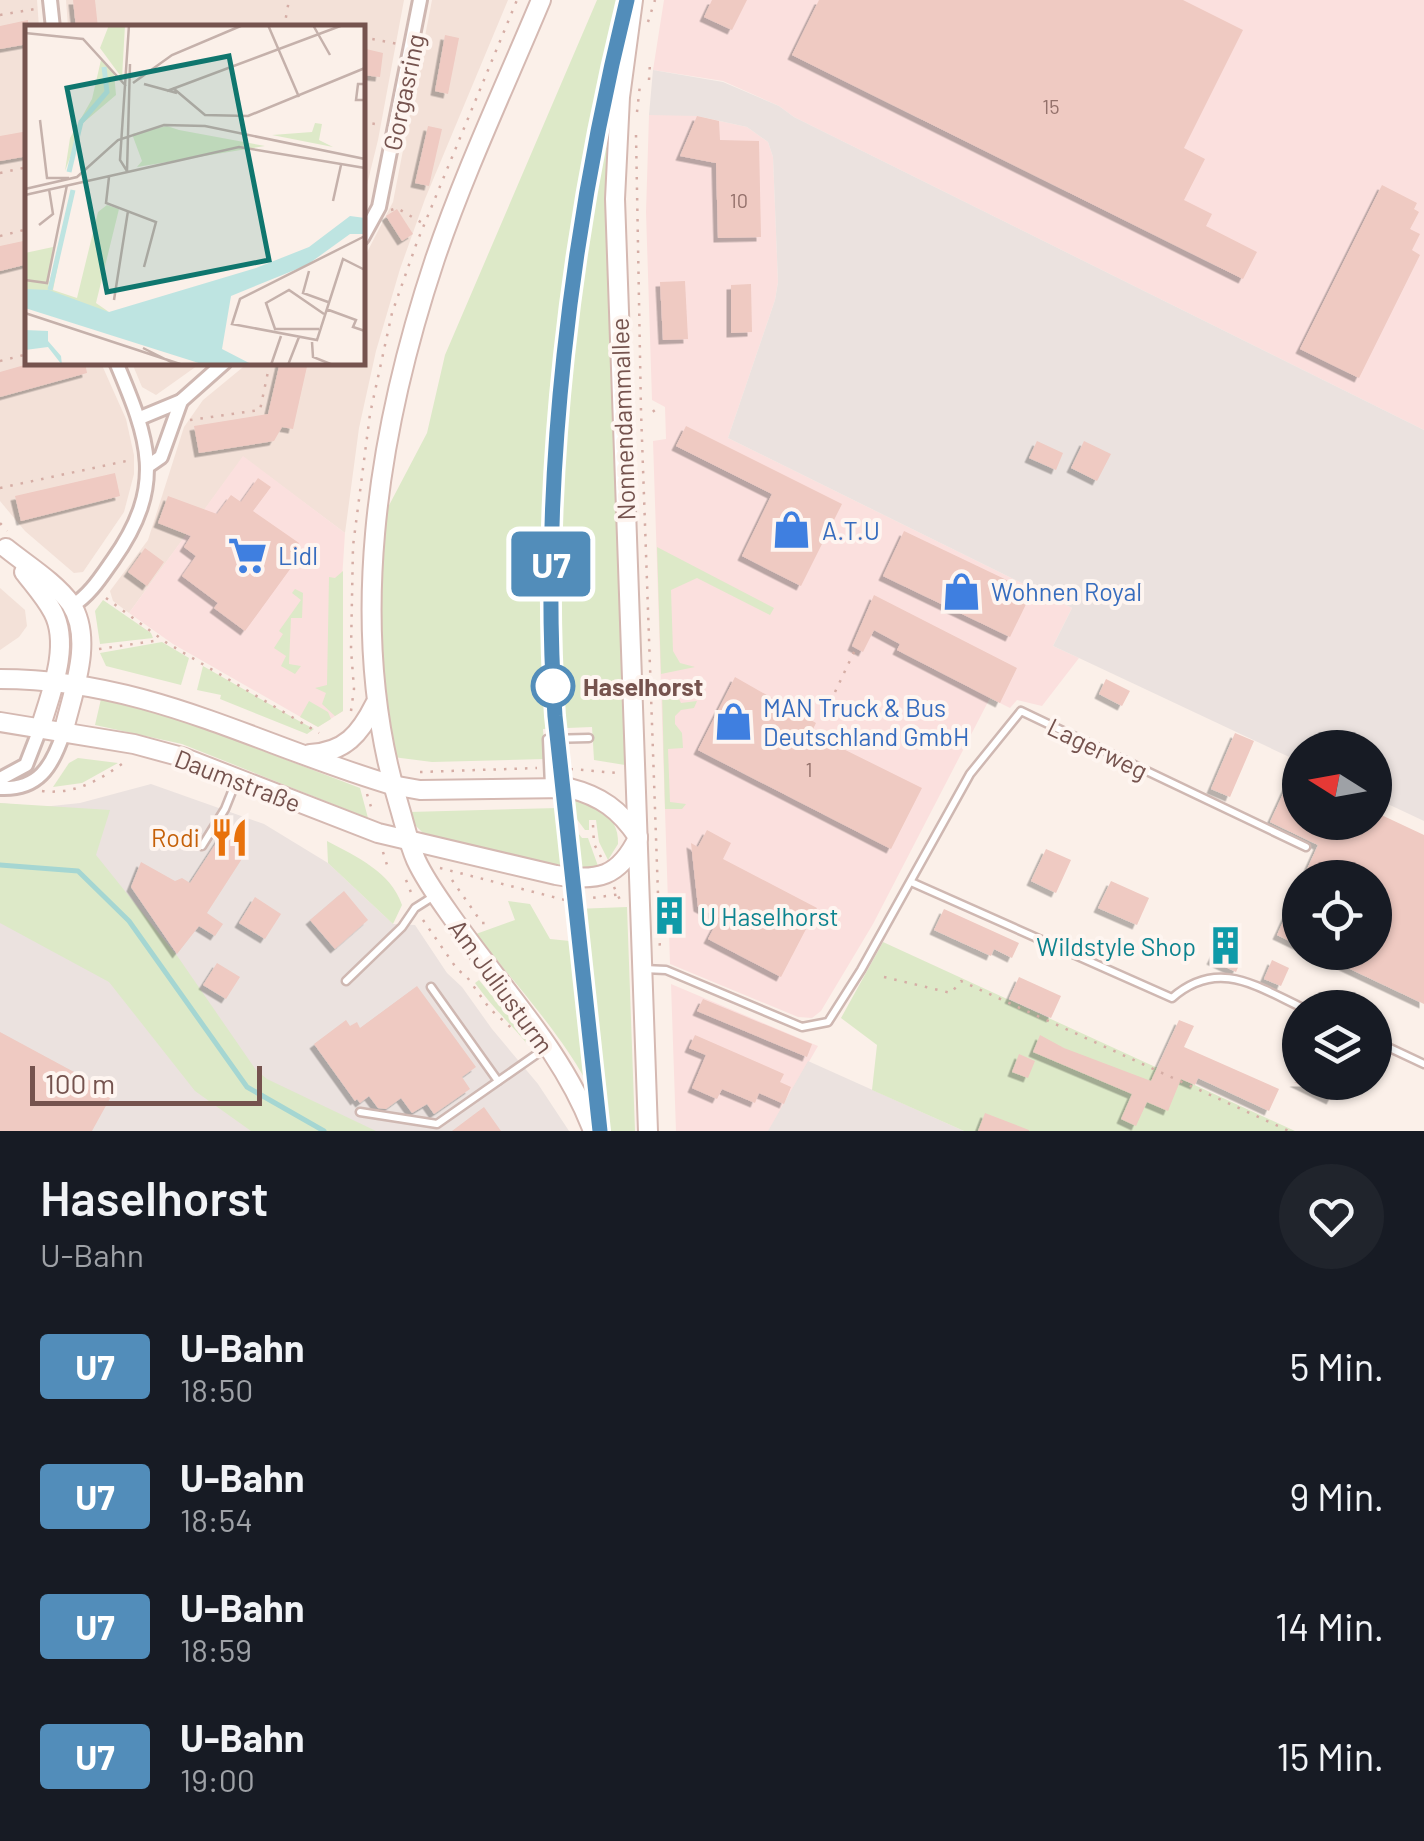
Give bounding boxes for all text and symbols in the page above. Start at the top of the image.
inset map [25,25,365,365]
street label: Gorgasring [376,31,430,153]
house number: 15 [1042,94,1060,118]
house number: 10 [730,188,748,212]
street label: Nonnendammallee [603,317,641,521]
shop icon: A.T.U [771,509,813,551]
place label: A.T.U [822,515,880,545]
line badge: U7 [506,532,596,596]
supermarket icon: Lidl [227,534,269,576]
place label: Lidl [278,540,318,570]
text: U7 [531,543,571,585]
shop icon: Wohnen Royal [940,570,982,612]
place label: Wohnen Royal [991,576,1142,606]
marker: Haselhorst [532,665,574,707]
place label: Haselhorst [583,671,703,701]
place label: MAN Truck & Bus Deutschland GmbH [763,692,969,751]
shop icon: MAN Truck & Bus Deutschland GmbH [712,700,754,742]
street label: Lagerweg [1043,711,1153,785]
north arrow [1282,730,1392,840]
map controls [1282,730,1392,1100]
street label: Daumstraße [171,742,305,818]
house number: 1 [806,757,813,781]
restaurant icon: Rodi [209,816,251,858]
place label: Rodi [151,822,200,852]
button: locate [1282,860,1392,970]
building icon: U Haselhorst [649,895,691,937]
place label: U Haselhorst [700,901,839,931]
street label: Am Juliusturm [443,913,561,1059]
building icon: Wildstyle Shop [1205,925,1247,967]
place label: Wildstyle Shop [1036,931,1196,961]
button: layers [1282,990,1392,1100]
scale bar [30,1061,262,1106]
text: 100 m [45,1066,115,1100]
button: heart [1279,1164,1384,1269]
text: Haselhorst [40,1168,269,1226]
text: U-Bahn [40,1235,144,1273]
text: U-Bahn [180,1324,305,1370]
text: 5 Min. [1290,1343,1384,1389]
text: U7 [75,1345,115,1387]
text: 18:50 [180,1370,253,1408]
text: U-Bahn [180,1454,305,1500]
text: 9 Min. [1289,1473,1384,1519]
text: U7 [75,1475,115,1517]
text: 18:54 [180,1500,253,1538]
text: U-Bahn [180,1584,305,1630]
text: 14 Min. [1275,1603,1384,1649]
text: U7 [75,1605,115,1647]
text: 18:59 [180,1630,252,1668]
text: U-Bahn [180,1714,305,1760]
text: 15 Min. [1276,1733,1384,1779]
text: U7 [75,1735,115,1777]
text: 19:00 [180,1760,255,1798]

